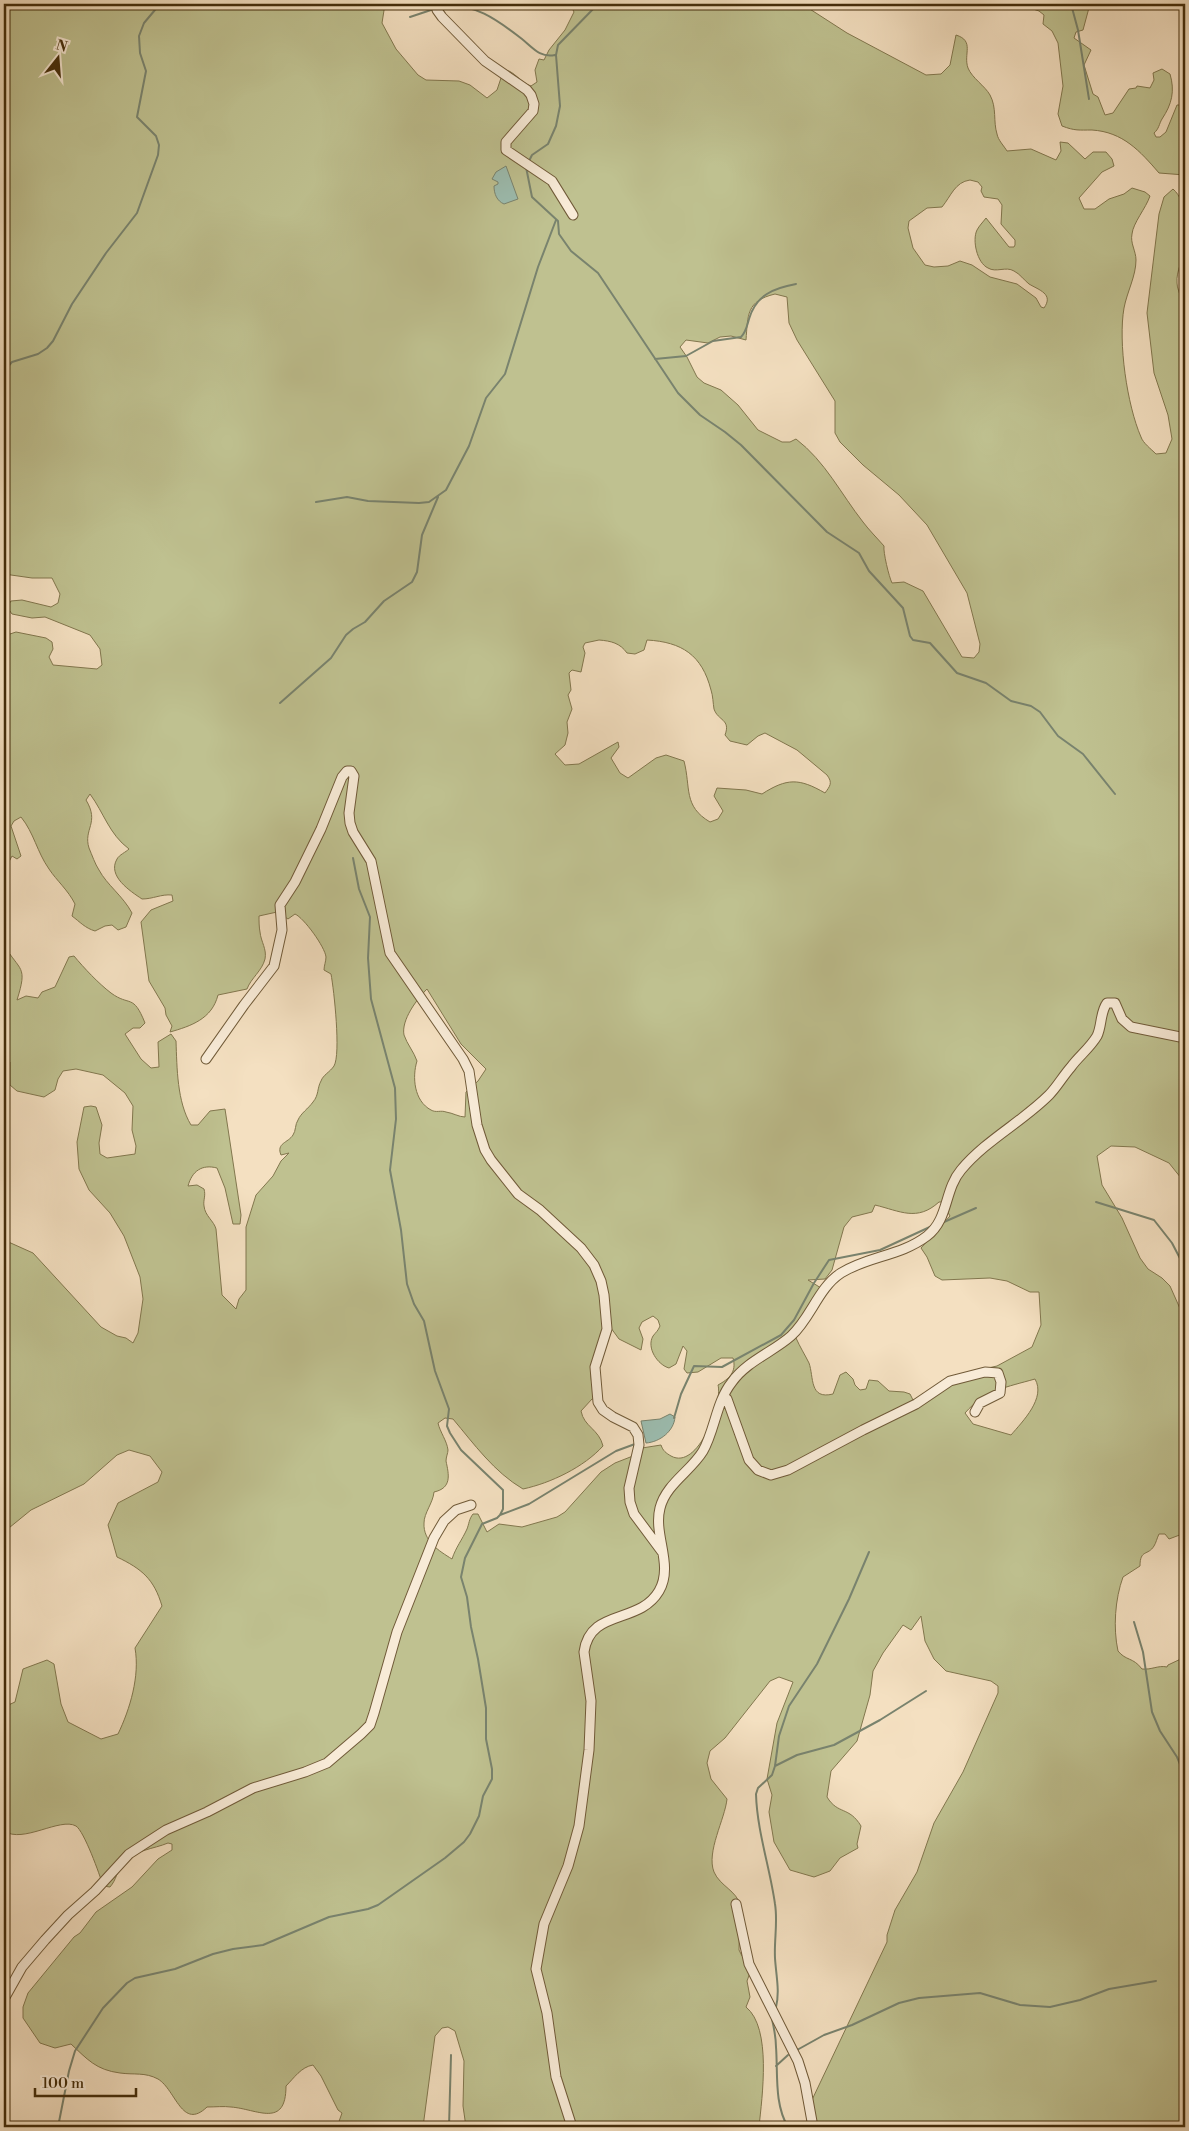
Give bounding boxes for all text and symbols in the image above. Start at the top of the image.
north arrow [32,32,82,82]
text: N [54,36,69,57]
scale bar [35,2066,136,2098]
text: 100 m [42,2074,84,2093]

